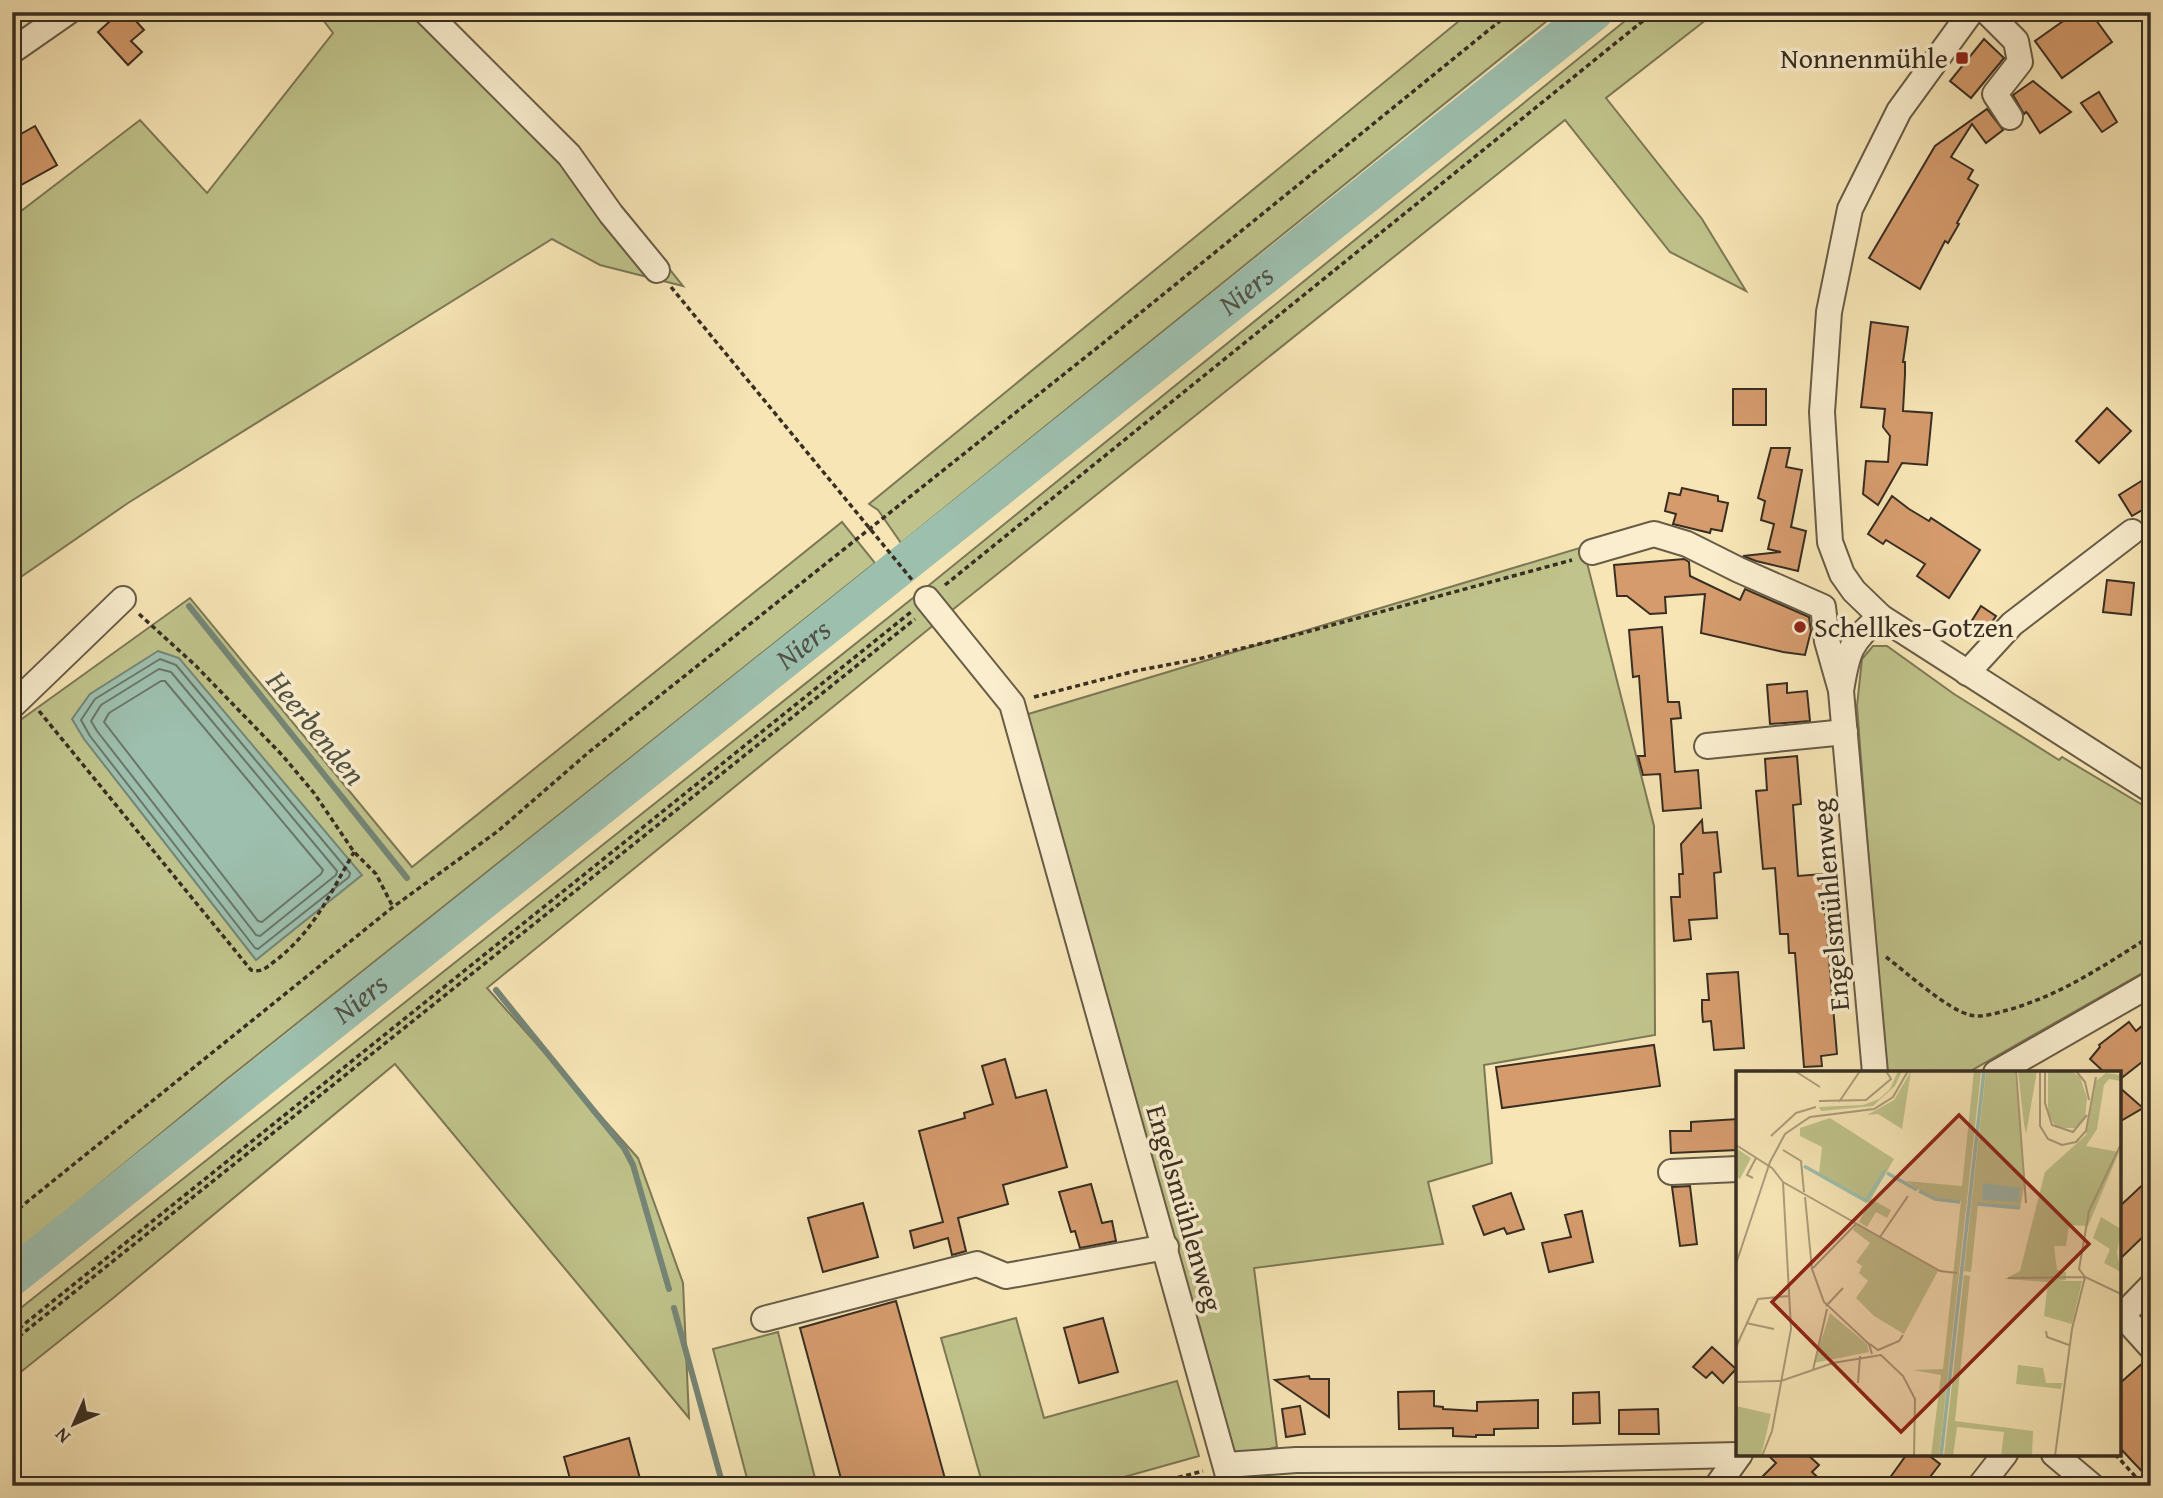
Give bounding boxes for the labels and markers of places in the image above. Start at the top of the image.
place label: Nonnenmühle [1780,37,1948,78]
marker: Nonnenmühle [1954,50,1970,66]
place label: Schellkes-Gotzen [1814,606,2014,647]
marker: Schellkes-Gotzen [1792,619,1808,635]

